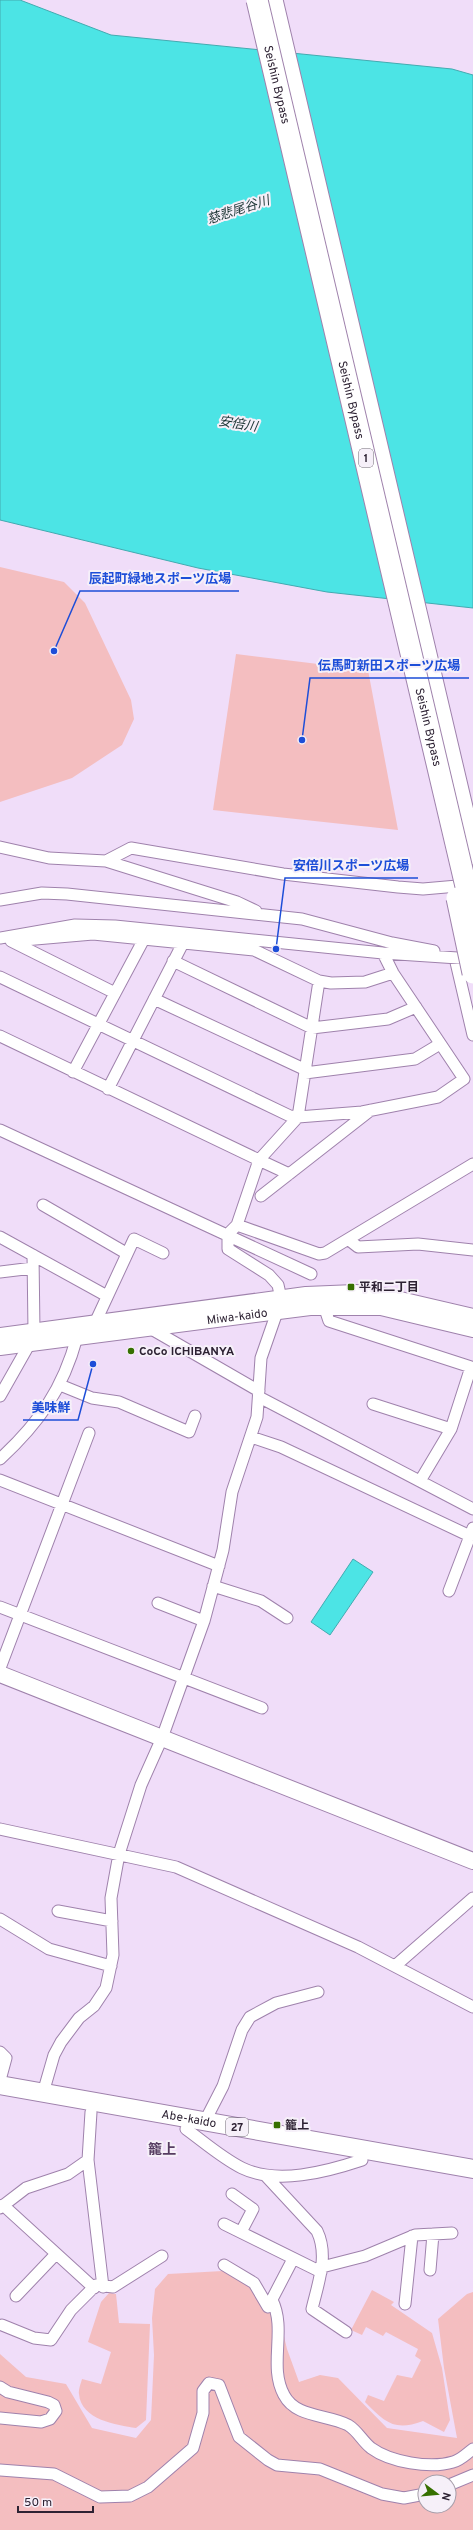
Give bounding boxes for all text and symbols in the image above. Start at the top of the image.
street label: Seishin Bypass [259,44,293,126]
water label: 慈悲尾谷川 [205,193,274,229]
street label: Seishin Bypass [333,359,367,441]
water label: 安倍川 [217,414,260,436]
road number: 1 [359,449,373,467]
callout: 辰起町緑地スポーツ広場 [80,566,239,591]
text: 辰起町緑地スポーツ広場 [89,571,231,588]
callout: 伝馬町新田スポーツ広場 [310,653,469,678]
text: 伝馬町新田スポーツ広場 [318,659,460,675]
street label: Seishin Bypass [410,686,444,768]
callout: 安倍川スポーツ広場 [285,853,418,878]
text: 安倍川スポーツ広場 [293,858,409,875]
place label: 平和二丁目 [359,1280,419,1296]
marker: 平和二丁目 [346,1282,356,1292]
street label: Miwa-kaido [206,1306,269,1329]
place label: CoCo ICHIBANYA [139,1344,235,1360]
marker: CoCo ICHIBANYA [126,1346,136,1356]
callout: 美味鮮 [23,1395,78,1420]
text: 美味鮮 [31,1400,71,1417]
street label: Abe-kaido [160,2107,218,2132]
road number: 27 [226,2118,248,2136]
place label: 籠上 [285,2118,309,2134]
marker: 籠上 [272,2120,282,2130]
district label: 籠上 [148,2141,176,2159]
north arrow [417,2474,457,2514]
scale bar [18,2488,93,2514]
text: N [438,2491,453,2502]
text: 50 m [24,2495,52,2511]

